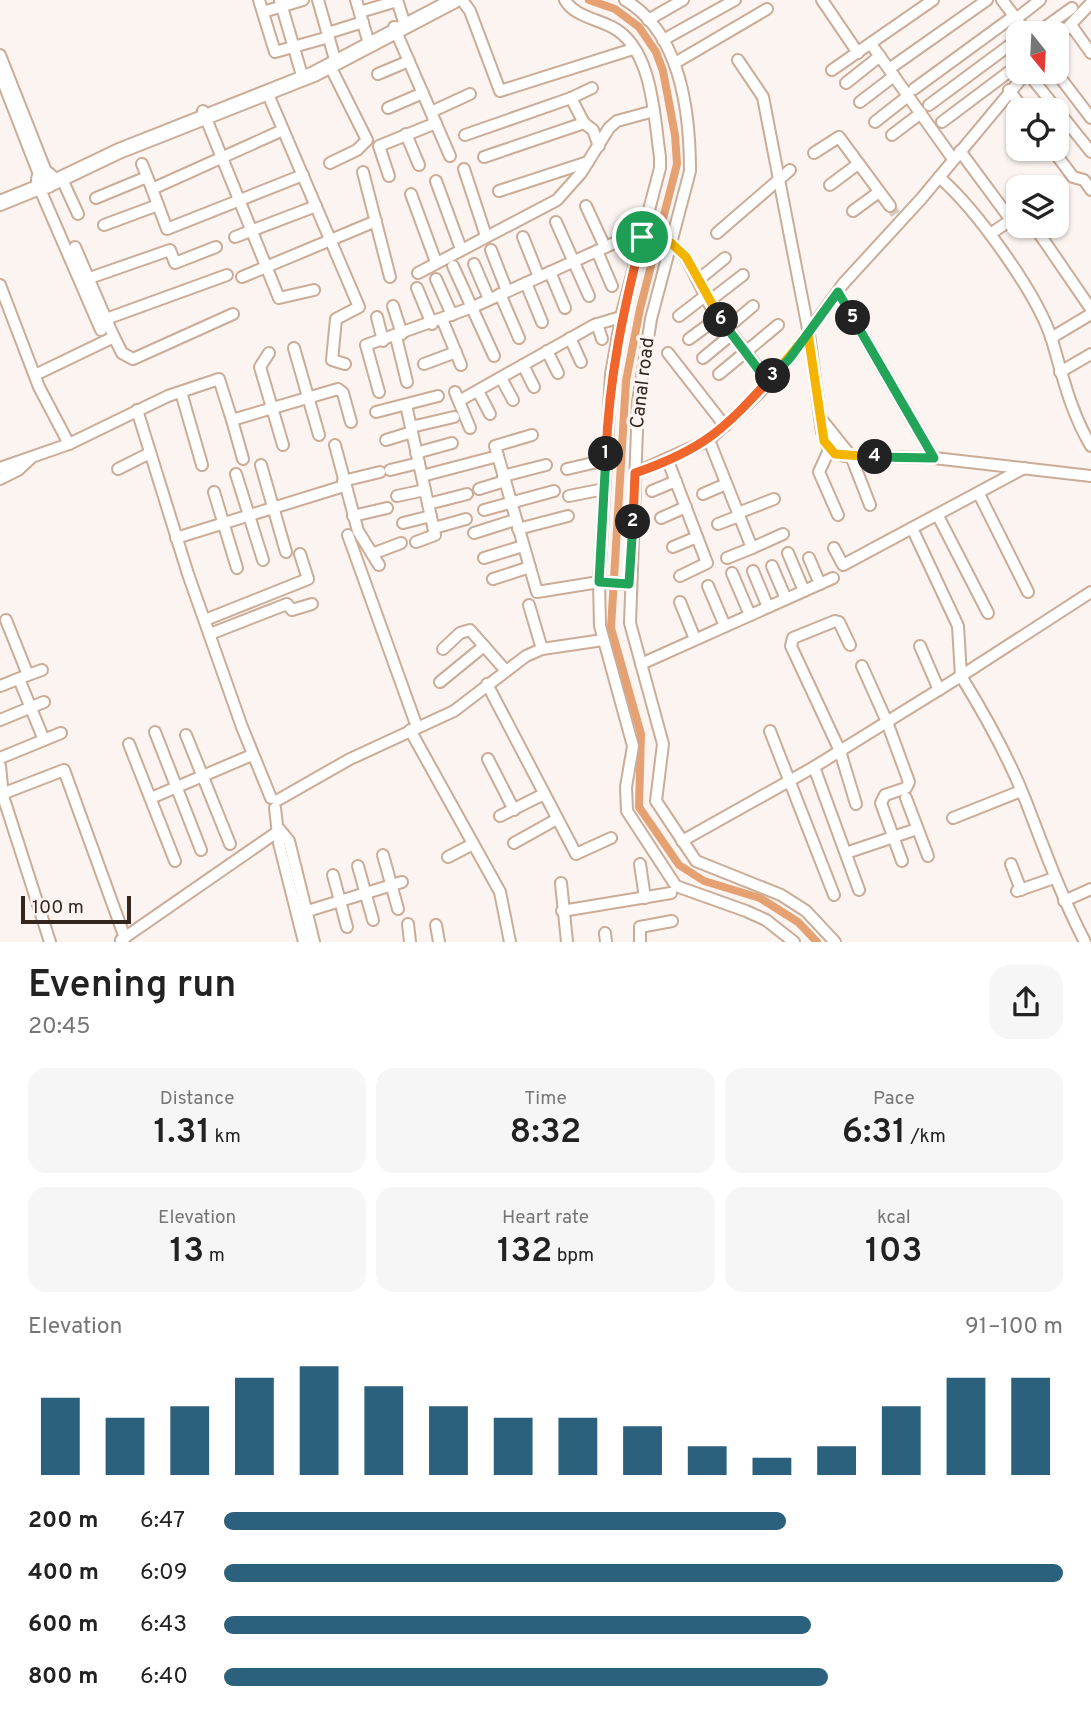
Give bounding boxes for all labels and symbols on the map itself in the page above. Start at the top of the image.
north arrow [1006,21,1069,84]
pin [612,207,672,267]
pin: 5 [836,300,870,336]
pin: 6 [704,302,738,338]
street label: Canal road [626,336,660,430]
pin: 3 [756,358,790,394]
pin: 1 [588,436,624,472]
pin: 4 [858,440,892,475]
pin: 2 [616,504,650,540]
scale bar [21,893,131,925]

